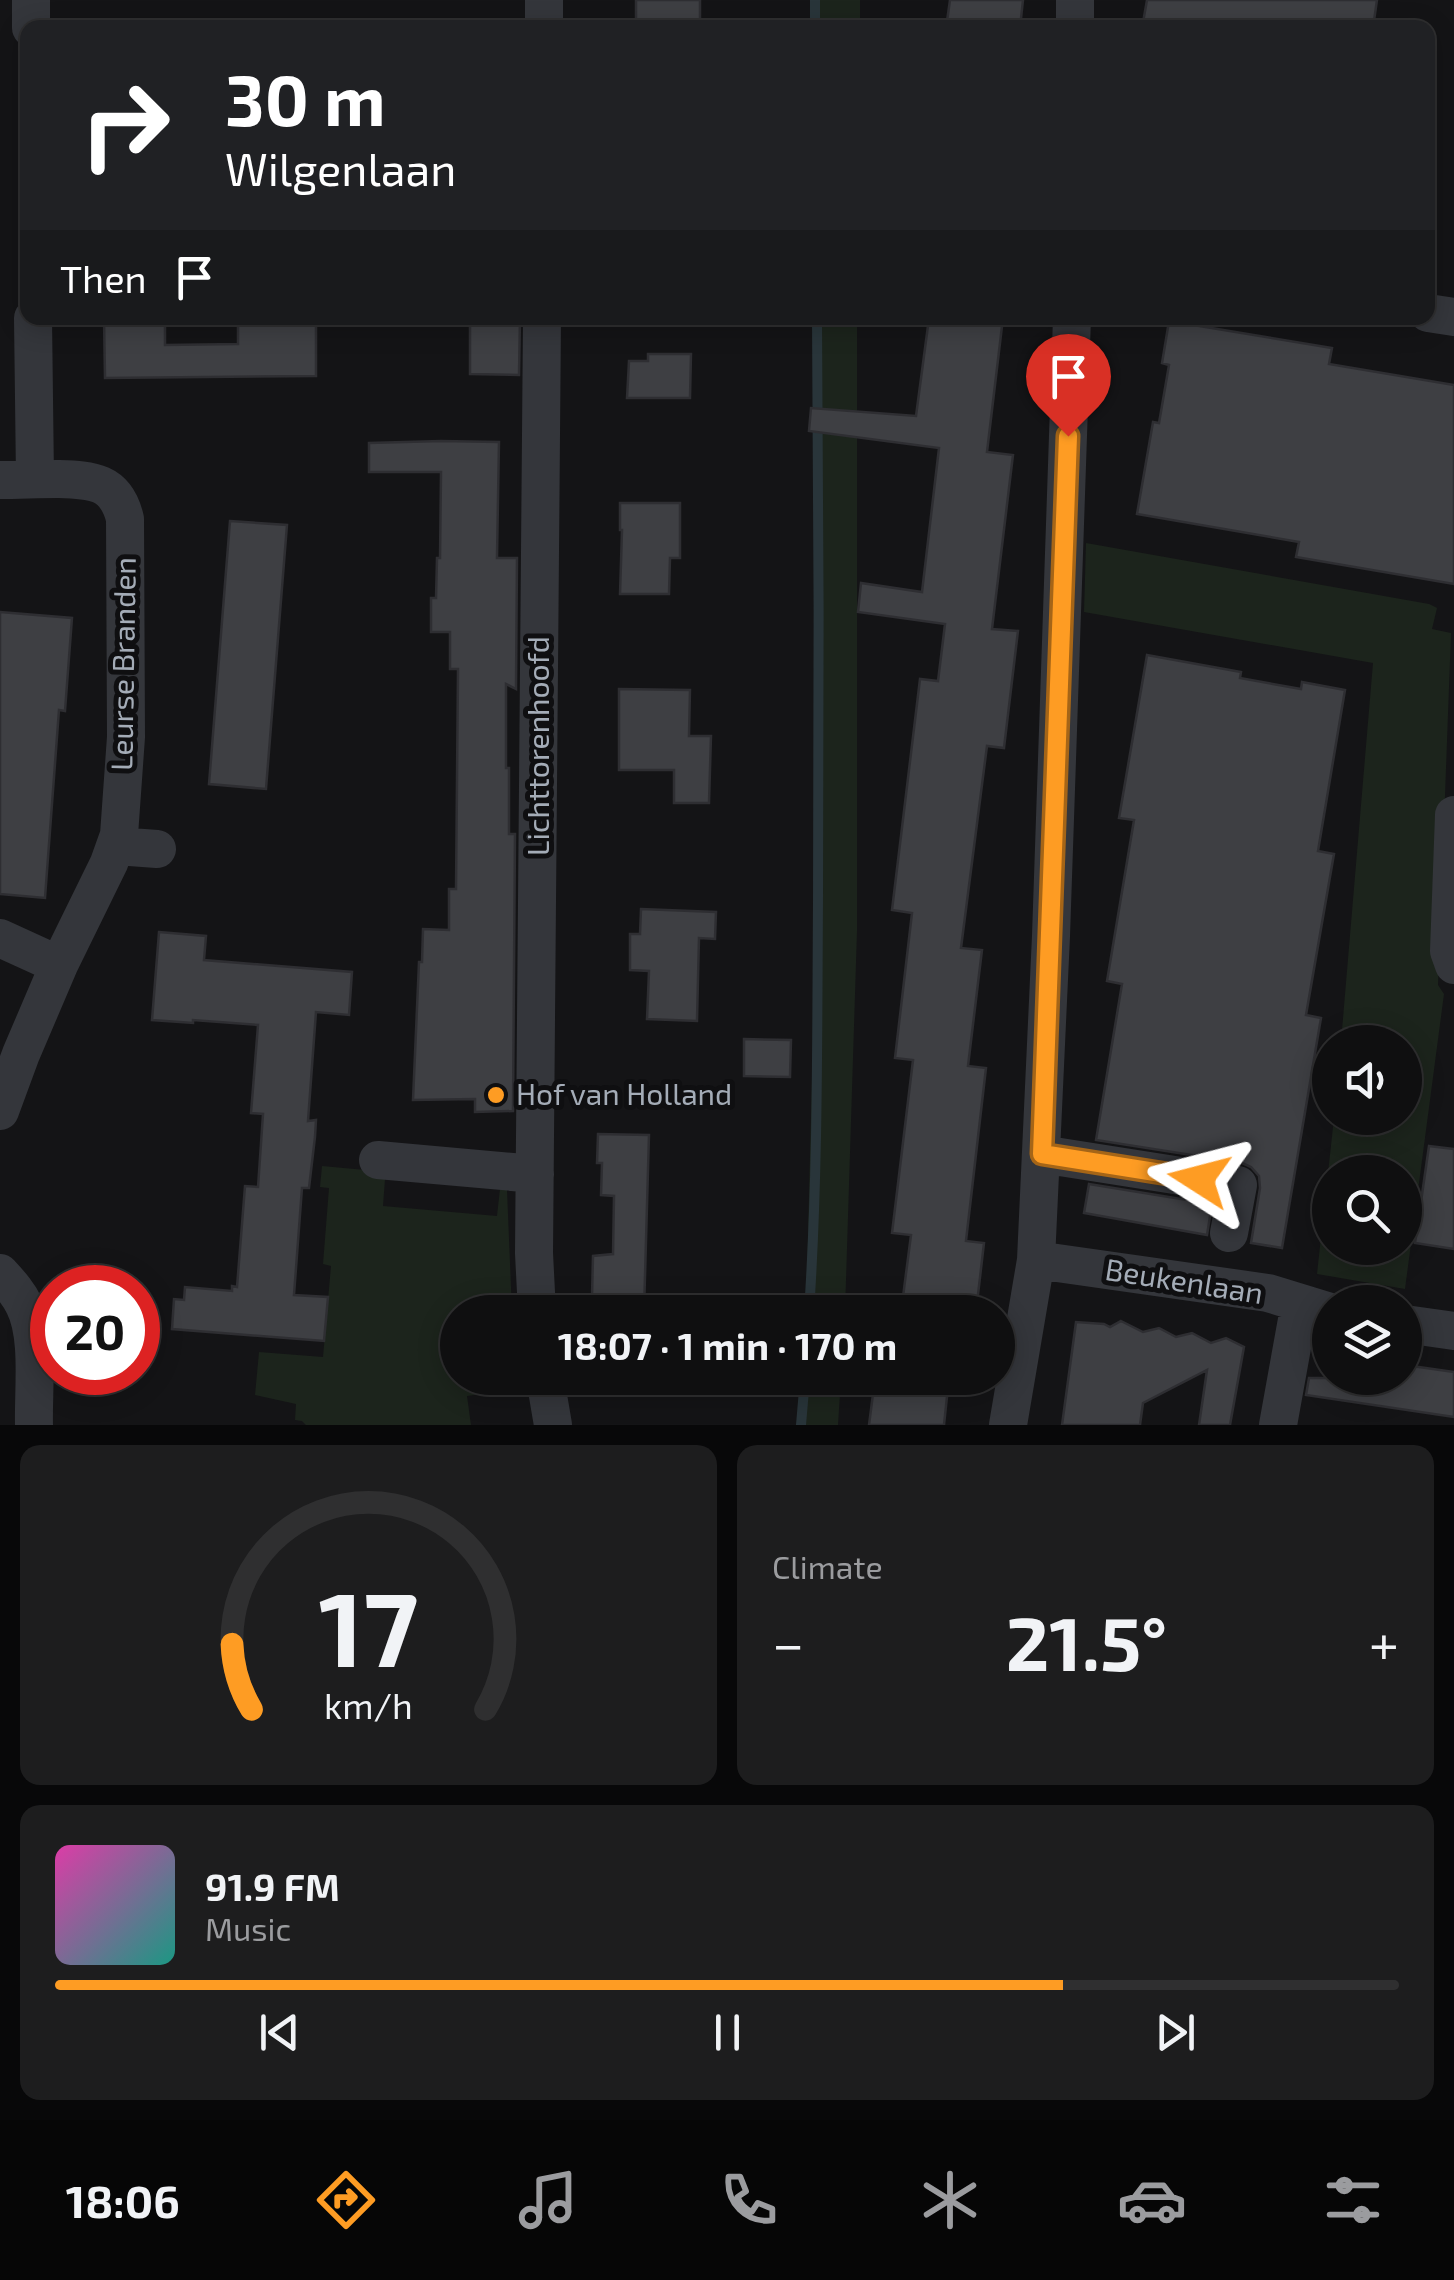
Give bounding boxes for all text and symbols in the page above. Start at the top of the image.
text: 30 m [225,56,386,140]
icon: right [60,60,190,190]
text: Wilgenlaan [225,141,456,195]
icon: arrive [167,250,222,305]
text: Then [60,255,147,301]
pin [1026,334,1111,437]
icon: arrive [1041,349,1096,404]
street label: Leurse Branden [102,557,142,771]
street label: Lichttorenhoofd [519,636,555,856]
map controls [1312,1025,1422,1395]
button: sound [1312,1025,1422,1135]
place label: Hof van Holland [516,1075,732,1111]
marker: Hof van Holland [485,1084,507,1106]
position arrow [1147,1127,1251,1231]
button: search [1312,1155,1422,1265]
street label: Beukenlaan [1103,1250,1266,1310]
speed limit sign: 20 [30,1265,160,1395]
button: layers [1312,1285,1422,1395]
text: 18:07 · 1 min · 170 m [558,1322,897,1368]
text: Climate [772,1547,883,1585]
text: 17 [319,1563,418,1688]
text: 21.5° [1006,1596,1167,1686]
text: − [772,1609,804,1675]
text: + [1369,1609,1399,1675]
text: km/h [324,1683,413,1726]
text: 91.9 FM [205,1863,340,1909]
text: Music [205,1909,291,1947]
icon: previous [252,2005,307,2060]
icon: pause [700,2005,755,2060]
icon: next [1148,2005,1203,2060]
icon: directions [311,2165,381,2235]
icon: music [513,2165,583,2235]
icon: phone [714,2165,784,2235]
icon: climate [915,2165,985,2235]
icon: car [1117,2165,1187,2235]
icon: filters [1318,2165,1388,2235]
text: 18:06 [66,2173,180,2227]

